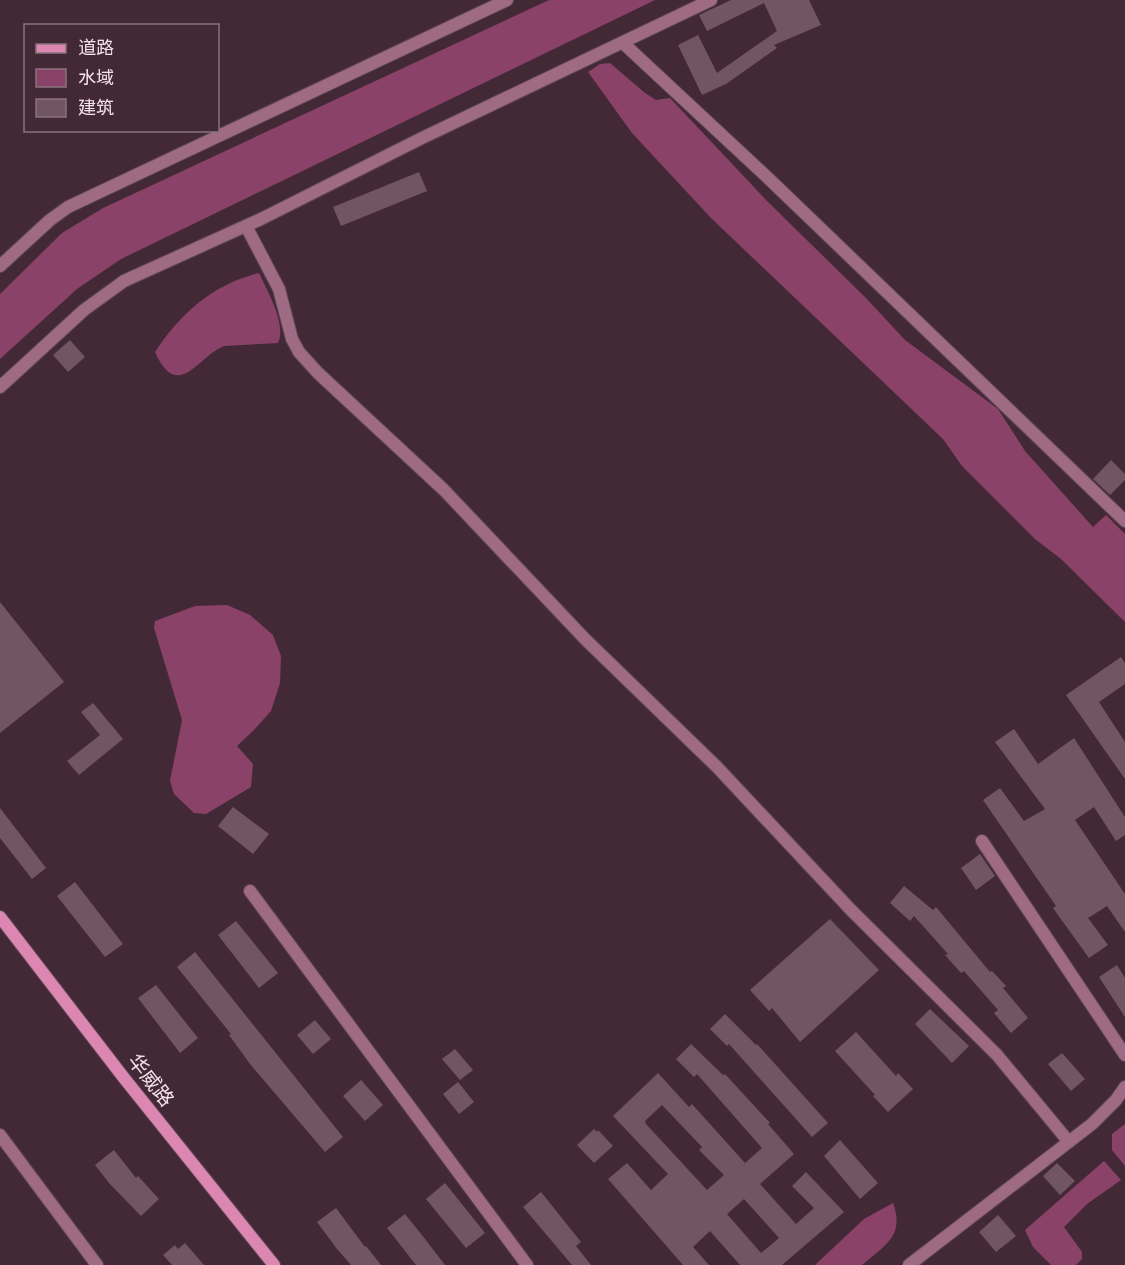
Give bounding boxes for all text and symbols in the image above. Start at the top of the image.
legend [24,24,219,132]
text: 道路 [78,37,114,59]
text: 水域 [78,67,114,89]
text: 建筑 [78,97,114,119]
street label: 华威路 [123,1049,179,1111]

